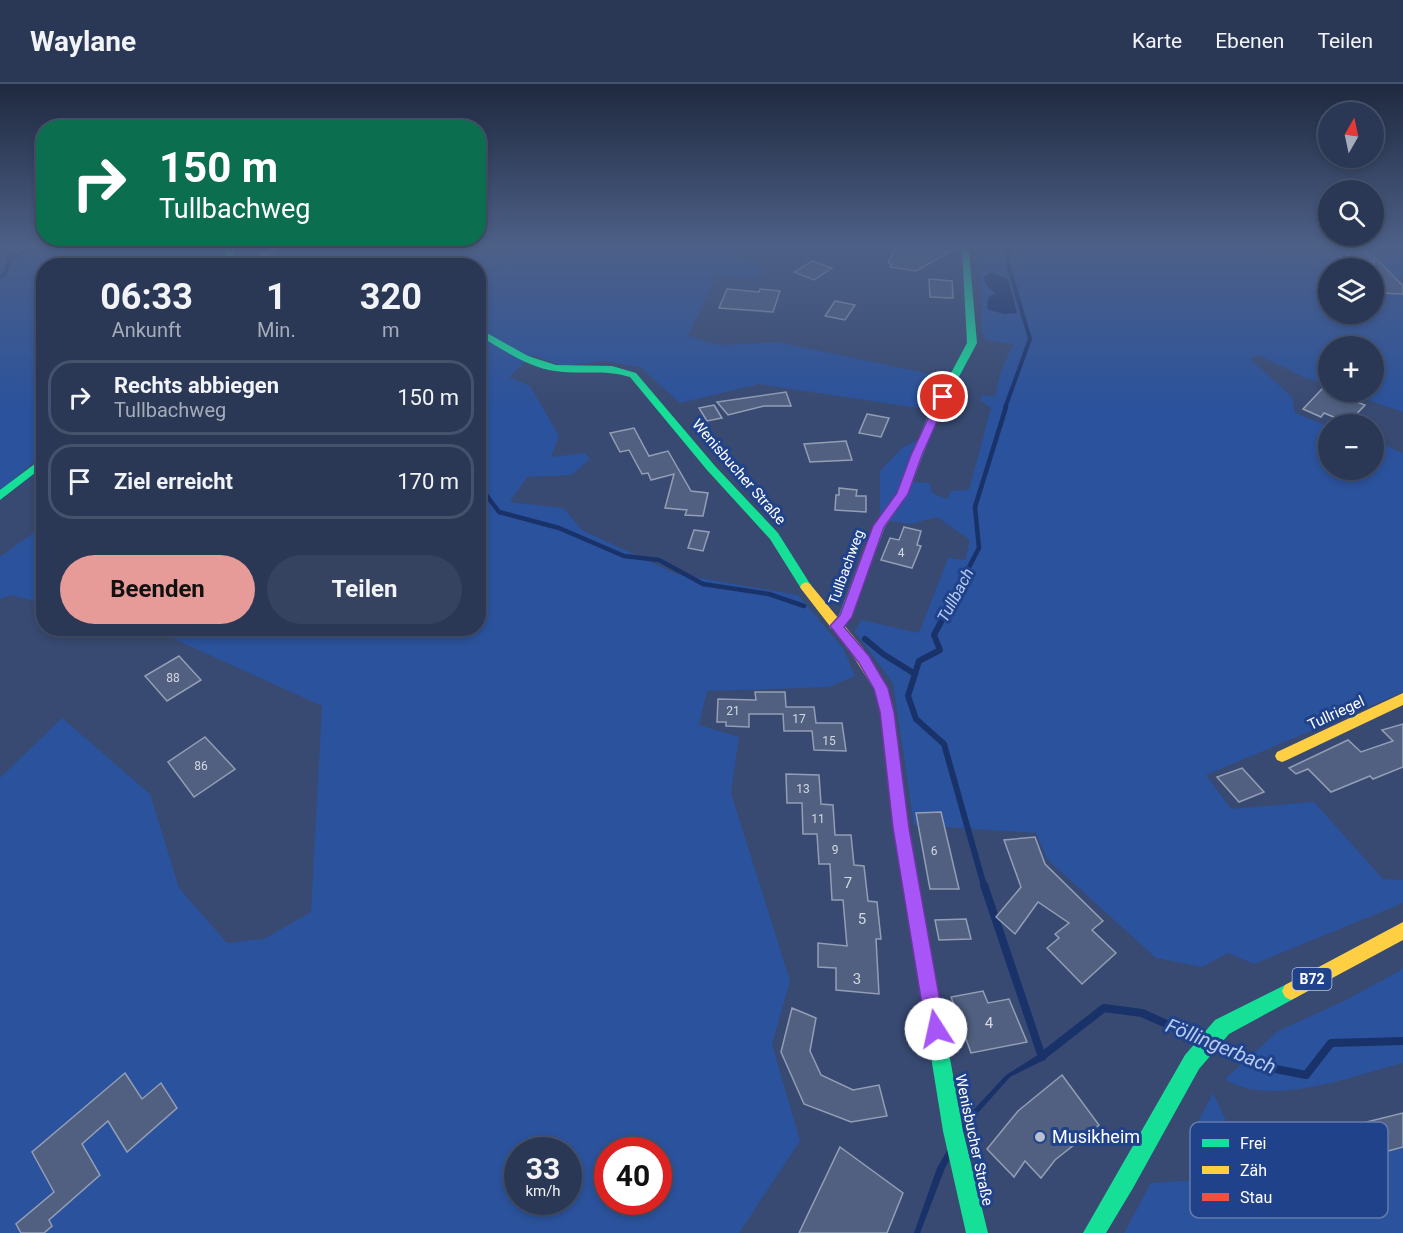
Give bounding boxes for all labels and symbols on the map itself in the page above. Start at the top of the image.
north arrow [1318,102,1384,168]
pin [917,371,968,422]
street label: Wenisbucher Straße [688,416,790,528]
street label: Tullbachweg [825,527,867,607]
house number: 4 [898,546,905,560]
water label: Tullbach [933,565,978,626]
house number: 88 [166,671,180,685]
street label: Tullriegel [1305,692,1367,734]
house number: 21 [726,704,740,718]
house number: 17 [792,712,806,726]
house number: 15 [822,734,836,748]
house number: 86 [194,759,208,773]
house number: 13 [796,782,810,796]
house number: 11 [811,812,825,826]
house number: 9 [832,843,838,857]
house number: 6 [931,844,938,858]
house number: 7 [844,874,852,892]
house number: 5 [858,910,866,928]
road number: B72 [1292,968,1332,990]
house number: 3 [853,970,861,988]
position arrow [904,997,968,1061]
water label: Föllingerbach [1162,1013,1280,1079]
house number: 4 [985,1014,994,1032]
street label: Wenisbucher Straße [951,1073,997,1207]
legend [1190,1122,1388,1218]
place label: Musikheim [1052,1126,1140,1147]
marker: Musikheim [1033,1130,1047,1144]
text: Frei [1240,1134,1266,1153]
speed limit sign: 40 [594,1137,672,1215]
text: Zäh [1240,1161,1267,1180]
text: Stau [1240,1188,1272,1207]

